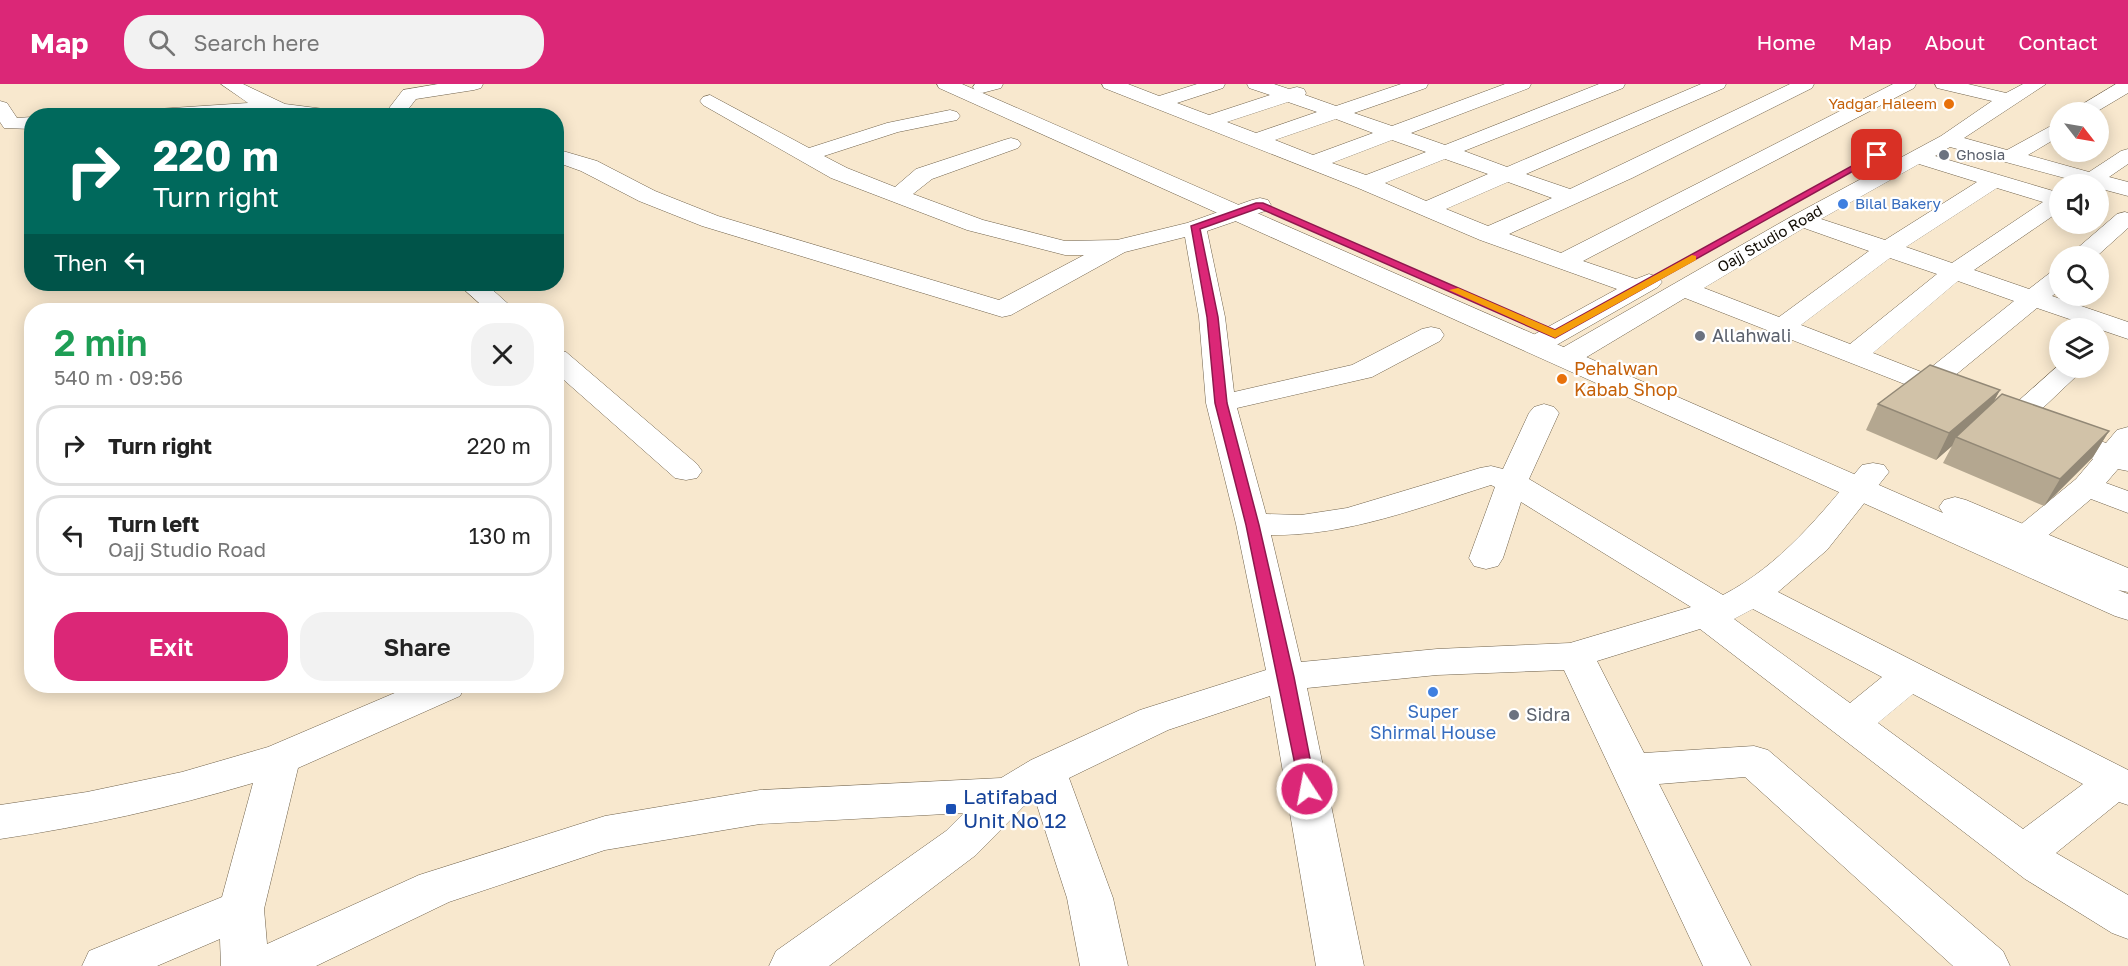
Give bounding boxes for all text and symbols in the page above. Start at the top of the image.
search box [124,15,544,69]
text: Map [30,26,88,59]
icon: search [145,26,178,59]
text: Search here [193,29,319,56]
text: Home [1756,29,1816,55]
text: Map [1849,29,1892,55]
text: About [1925,29,1985,55]
text: Contact [2018,29,2098,55]
place label: Yadgar Haleem [1828,94,1937,112]
marker: Yadgar Haleem [1942,97,1956,111]
north arrow [2049,102,2109,162]
map controls [2049,102,2109,378]
pin [1851,129,1902,180]
text: 220 m [153,130,279,180]
icon: right [54,132,132,210]
icon: arrive [1860,138,1893,171]
place label: Ghosia [1956,145,2005,163]
marker: Ghosia [1937,148,1951,162]
button: sound [2049,174,2109,234]
text: Turn right [153,181,279,213]
place label: Bilal Bakery [1855,194,1942,212]
marker: Bilal Bakery [1836,197,1850,211]
street label: Oajj Studio Road [1714,201,1825,276]
icon: left [119,246,152,279]
button: search [2049,246,2109,306]
text: Then [54,249,107,276]
button: layers [2049,318,2109,378]
text: 2 min [54,321,148,364]
button: close [471,323,534,386]
place label: Allahwali [1712,324,1791,346]
marker: Allahwali [1693,329,1707,343]
place label: Pehalwan Kabab Shop [1574,357,1678,400]
text: 540 m · 09:56 [54,365,183,389]
marker: Pehalwan Kabab Shop [1555,372,1569,386]
icon: right [57,429,90,462]
text: Turn right [108,432,212,459]
text: 220 m [467,432,531,459]
text: Turn left [108,510,199,537]
icon: left [57,519,90,552]
text: 130 m [469,522,531,549]
text: Oajj Studio Road [108,537,266,561]
button: Exit [54,612,288,681]
button: Share [300,612,534,681]
marker: Super Shirmal House [1426,685,1440,699]
place label: Super Shirmal House [1370,700,1496,743]
place label: Sidra [1526,703,1570,725]
marker: Sidra [1507,708,1521,722]
position arrow [1275,757,1339,821]
place label: Latifabad Unit No 12 [963,783,1067,833]
marker: Latifabad Unit No 12 [944,802,958,816]

